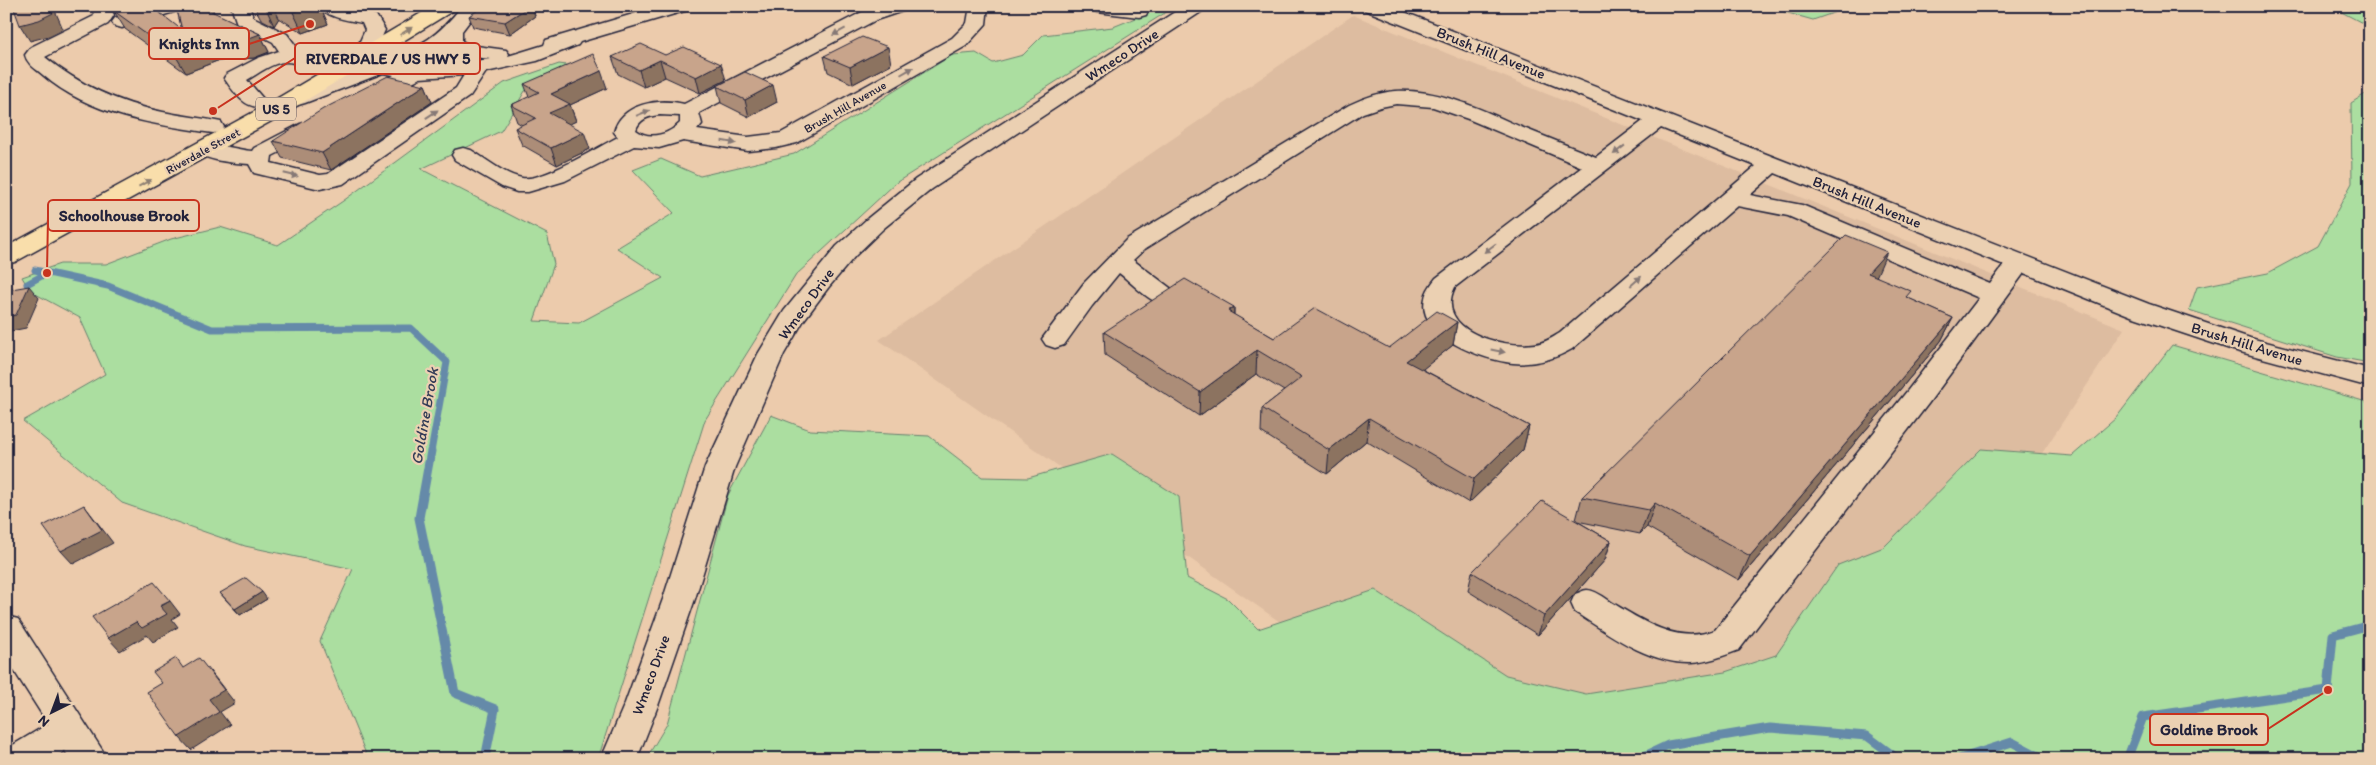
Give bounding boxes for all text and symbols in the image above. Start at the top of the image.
street label: Brush Hill Avenue [1434,23,1548,83]
street label: Wmeco Drive [1082,25,1162,85]
one-way arrow [400,27,413,36]
callout: Knights Inn [149,28,249,59]
one-way arrow [831,28,846,36]
text: Knights Inn [159,34,240,54]
callout: RIVERDALE / US HWY 5 [295,43,480,74]
text: RIVERDALE / US HWY 5 [306,49,471,68]
one-way arrow [901,67,914,76]
street label: Brush Hill Avenue [801,78,889,136]
road number: US 5 [256,98,296,120]
one-way arrow [425,109,439,118]
one-way arrow [636,109,651,116]
street label: Riverdale Street [163,125,243,177]
one-way arrow [721,139,737,147]
one-way arrow [1613,144,1626,155]
one-way arrow [283,171,298,179]
street label: Brush Hill Avenue [1810,172,1924,232]
one-way arrow [137,179,152,187]
callout: Schoolhouse Brook [48,200,199,231]
text: Schoolhouse Brook [59,206,190,225]
one-way arrow [1483,243,1497,253]
street label: Wmeco Drive [774,265,838,343]
one-way arrow [1629,276,1642,287]
street label: Brush Hill Avenue [2189,318,2305,370]
one-way arrow [1491,347,1506,355]
water label: Goldine Brook [407,365,442,466]
street label: Wmeco Drive [628,633,674,717]
north arrow [28,688,78,738]
text: N [34,712,53,731]
callout: Goldine Brook [2150,714,2268,745]
text: Goldine Brook [2160,720,2259,739]

